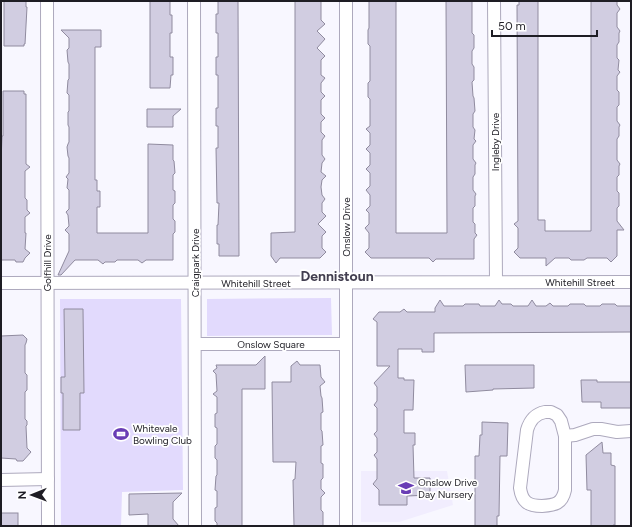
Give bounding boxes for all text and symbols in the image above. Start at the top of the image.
scale bar [492,12,597,38]
text: 50 m [498,19,526,33]
street label: Ingleby Drive [489,112,502,171]
street label: Onslow Drive [340,197,353,257]
street label: Craigpark Drive [189,228,202,297]
street label: Golfhill Drive [41,234,54,292]
district label: Dennistoun [300,268,374,285]
street label: Whitehill Street [545,276,615,289]
street label: Whitehill Street [221,277,291,290]
street label: Onslow Square [237,338,305,351]
place label: Whitevale Bowling Club [133,422,192,447]
sports icon: Whitevale Bowling Club [112,425,130,443]
north arrow [12,475,52,515]
place label: Onslow Drive Day Nursery [418,476,478,501]
school or university icon: Onslow Drive Day Nursery [397,479,415,497]
text: N [16,491,29,500]

